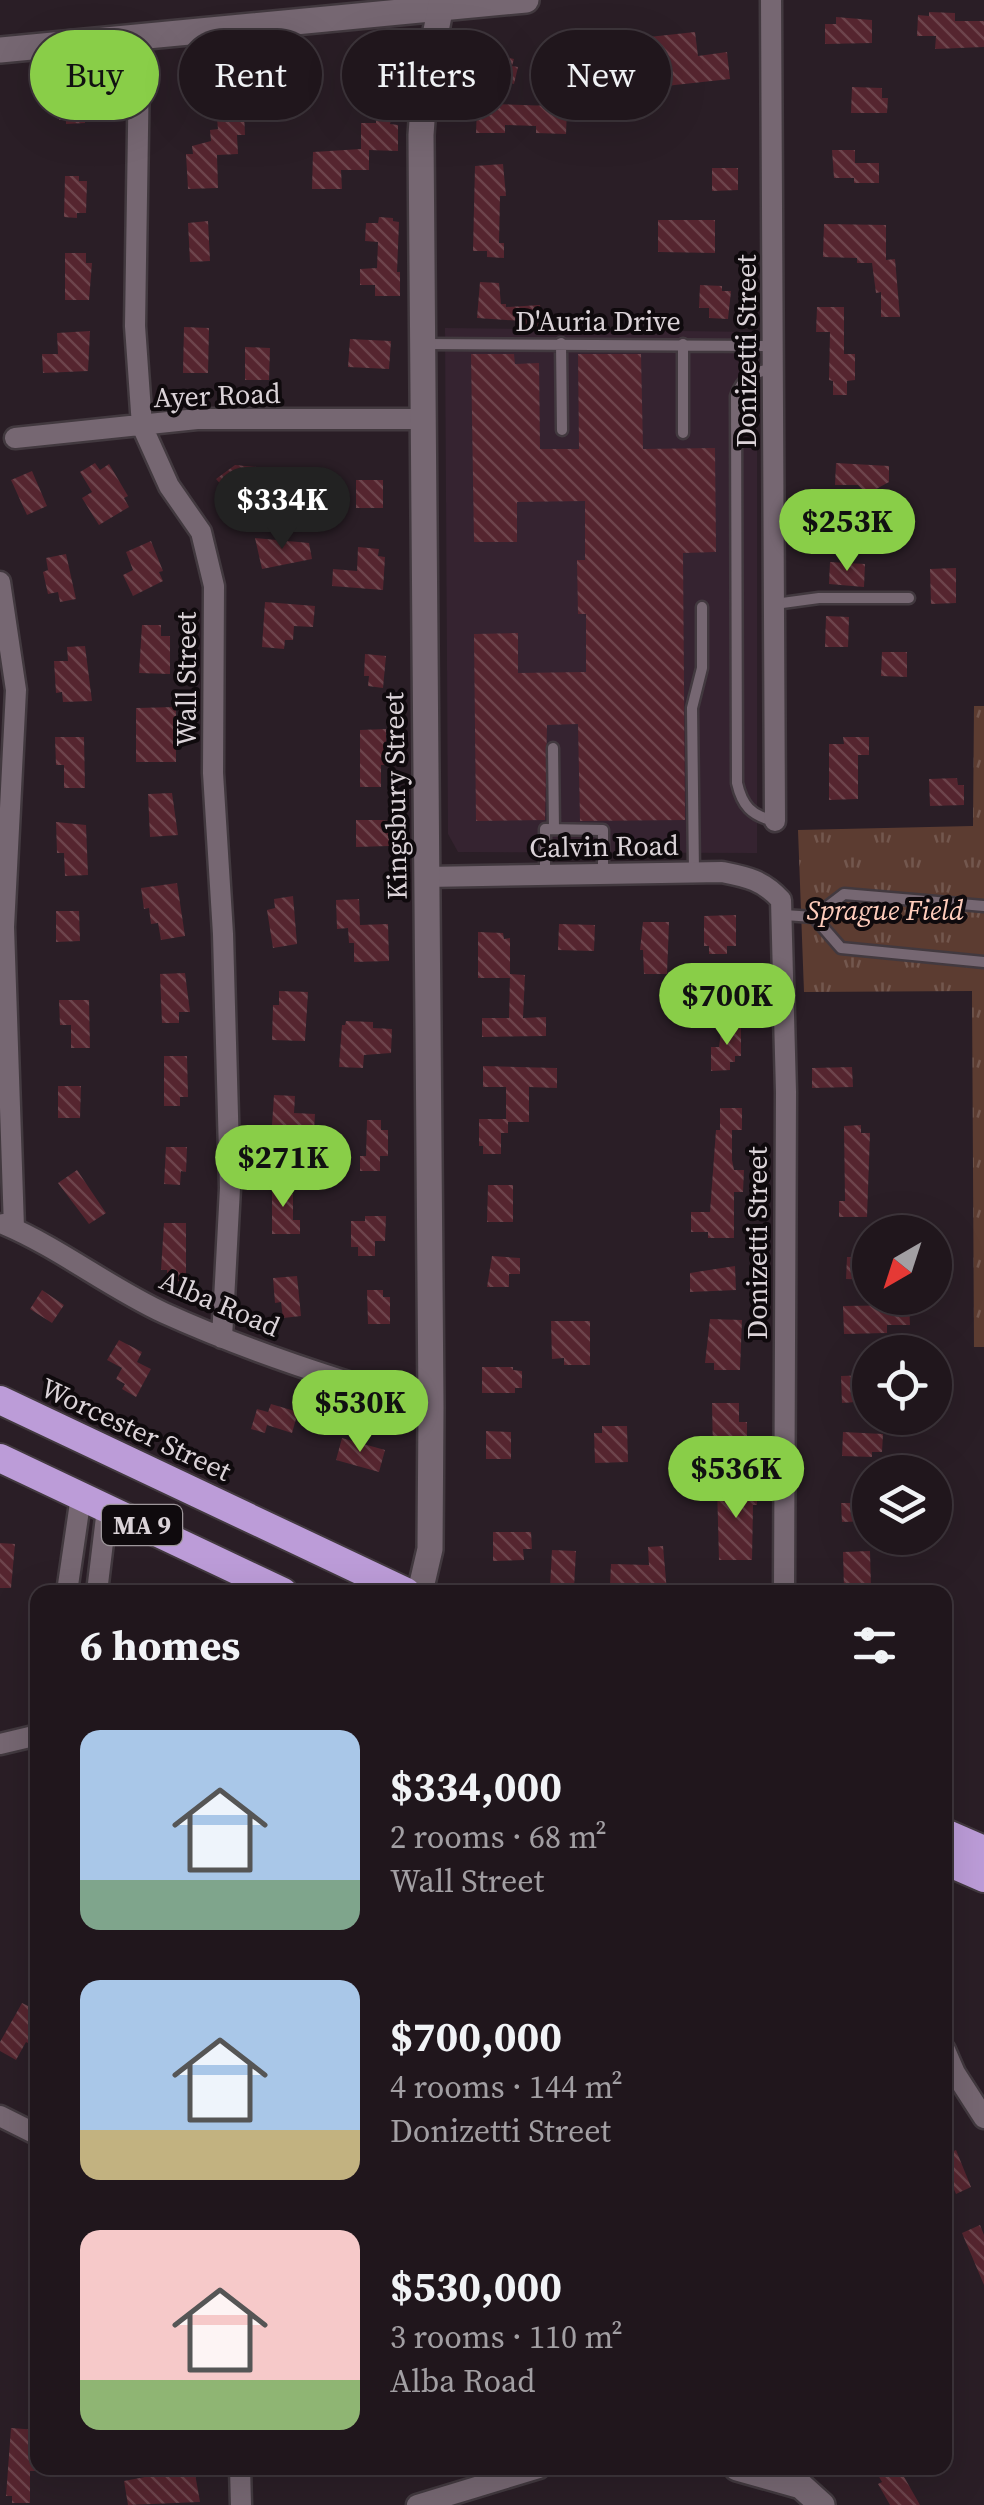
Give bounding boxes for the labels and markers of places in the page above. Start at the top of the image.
pin: $334K [212,467,352,552]
pin: $253K [777,489,917,574]
pin: $700K [657,963,797,1048]
pin: $271K [213,1125,353,1210]
pin: $530K [290,1370,430,1455]
pin: $536K [666,1436,806,1521]

